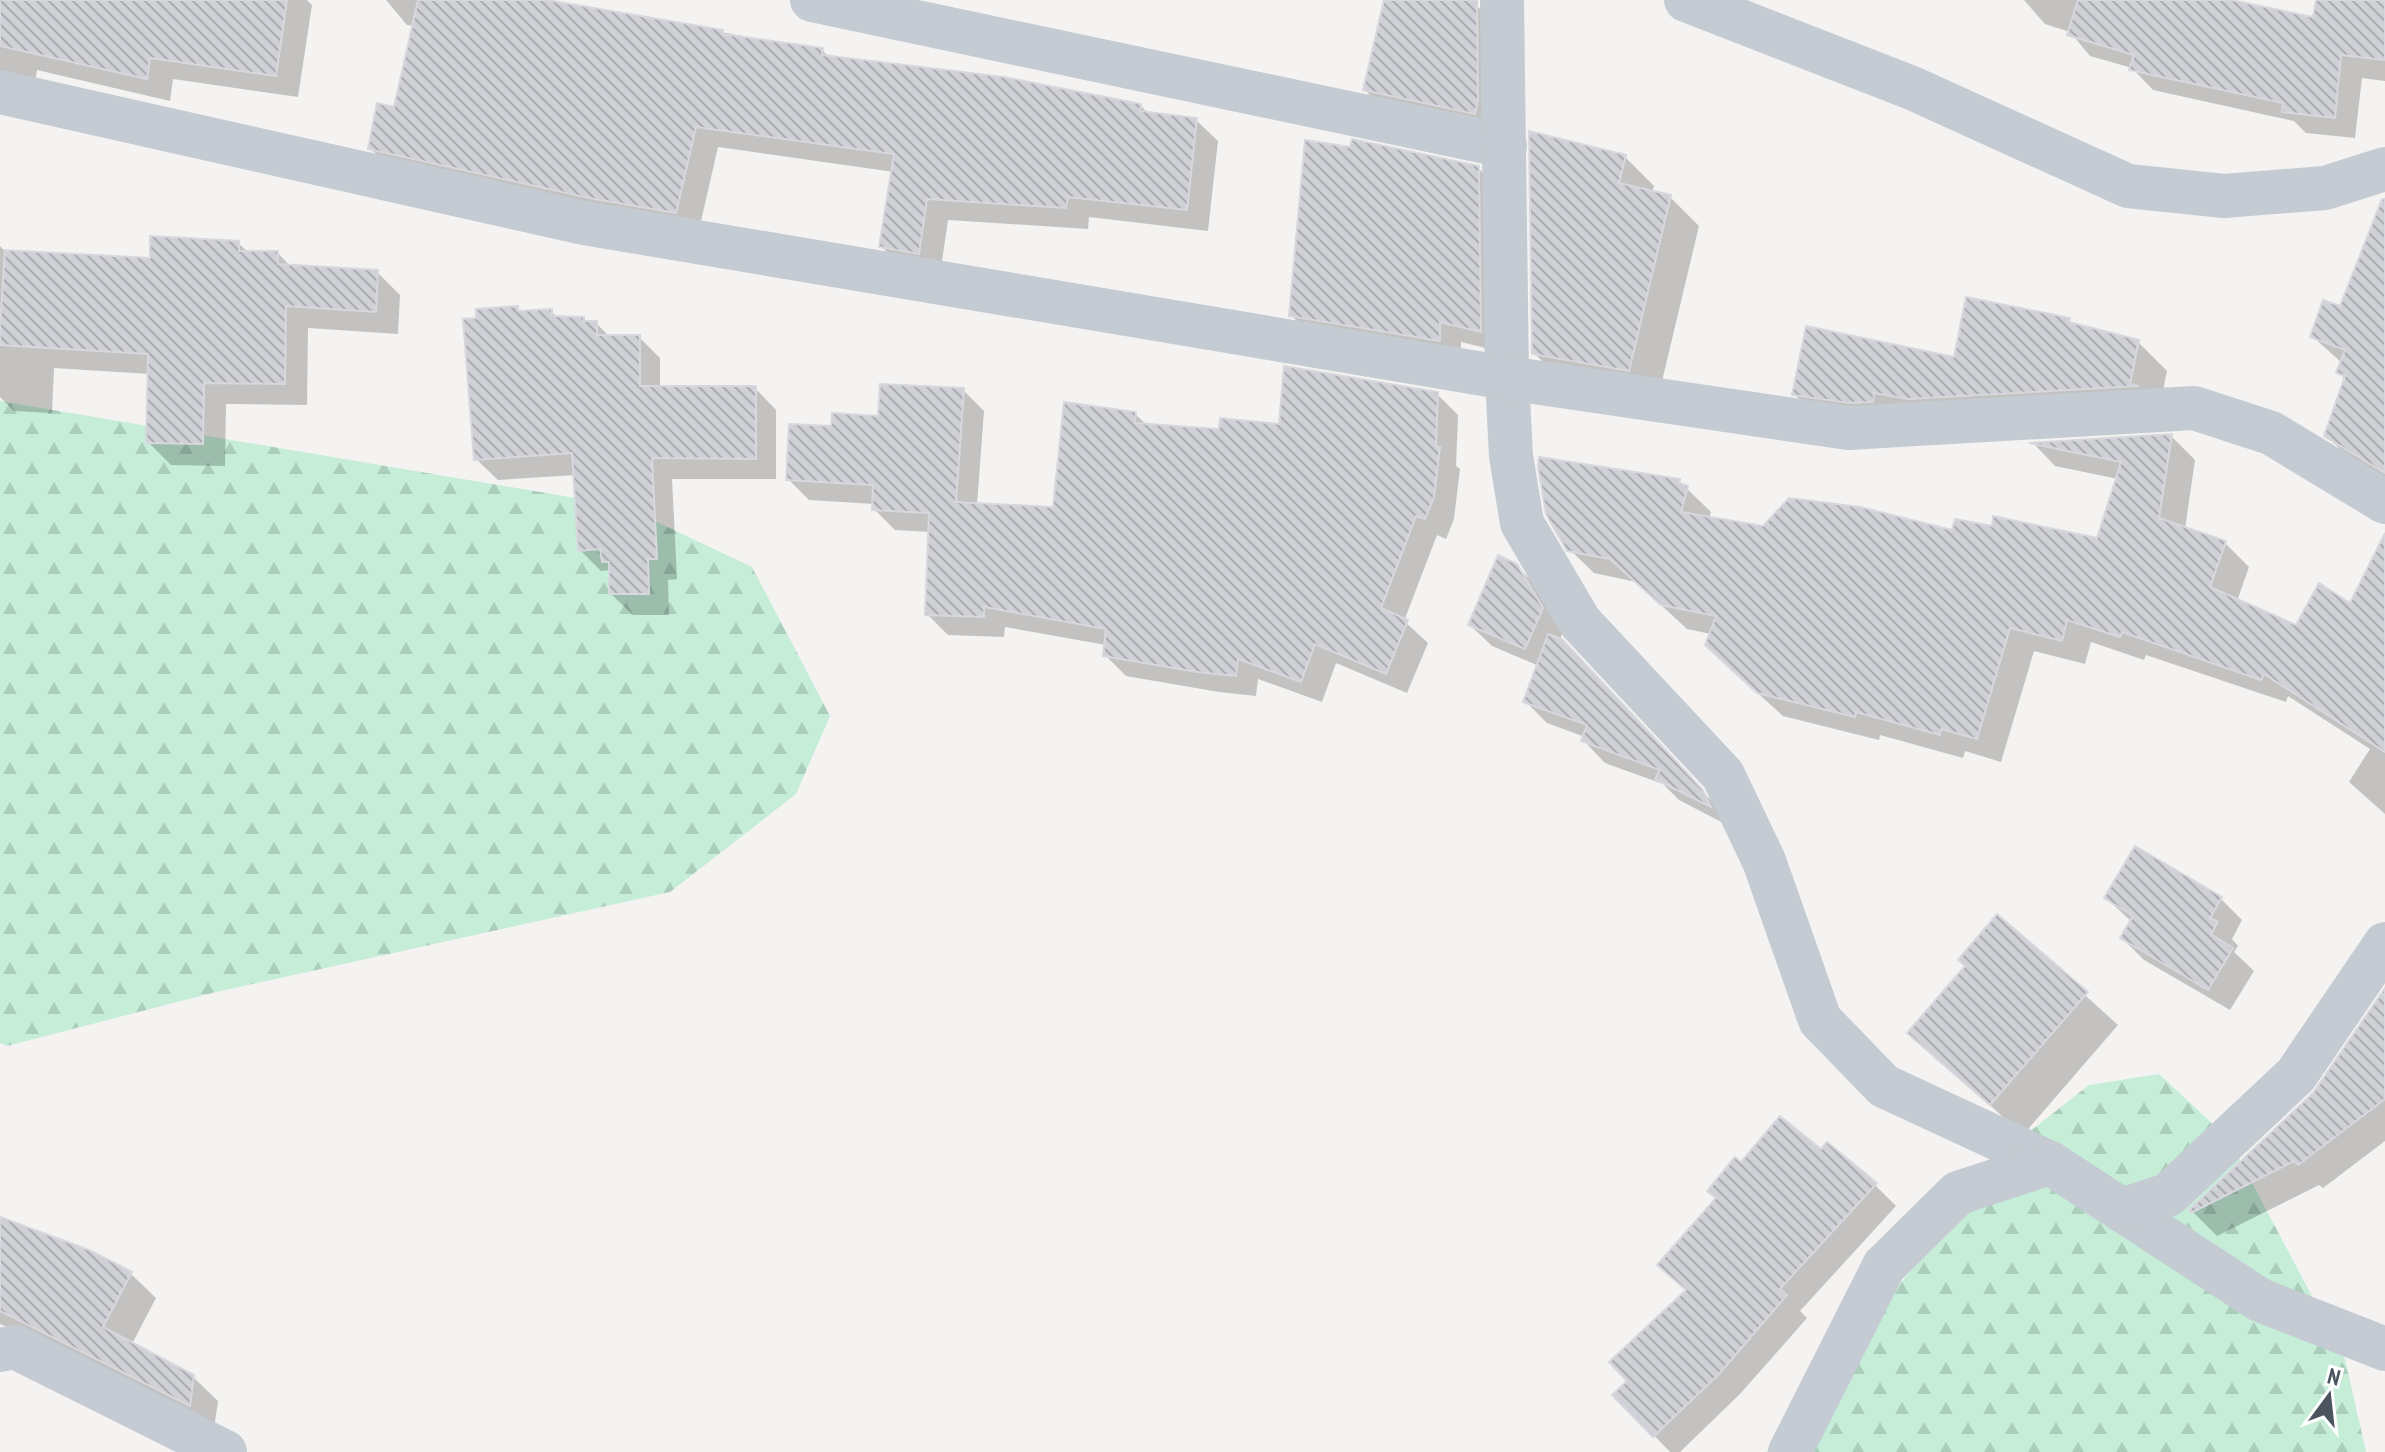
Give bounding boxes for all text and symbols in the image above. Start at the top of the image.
north arrow [2289,1356,2369,1436]
text: N [2325,1362,2344,1392]

